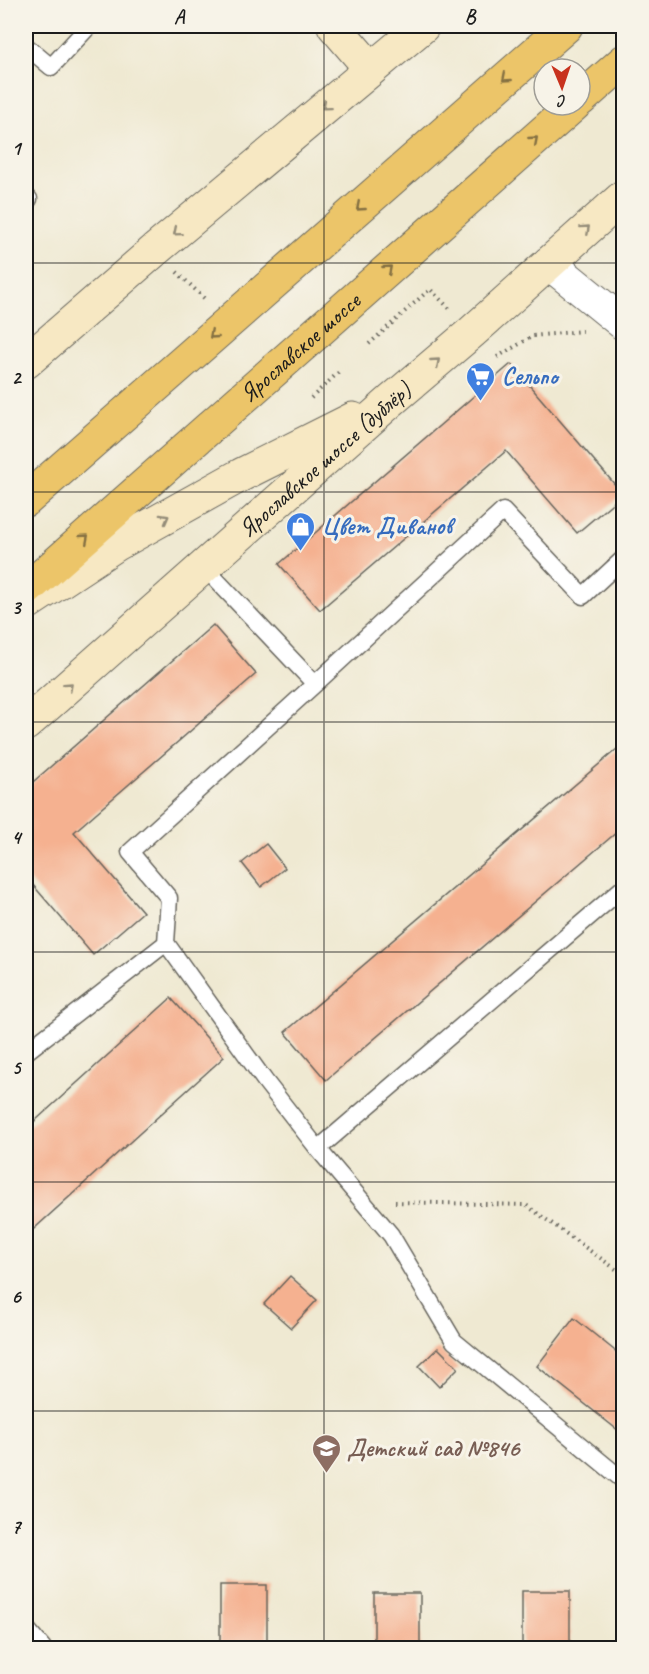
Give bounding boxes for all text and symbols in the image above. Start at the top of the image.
text: A [174,4,186,29]
text: B [465,4,477,29]
north arrow [532,57,592,117]
one-way arrow [502,71,513,82]
text: С [556,91,567,111]
one-way arrow [322,99,333,110]
text: 1 [12,136,23,161]
one-way arrow [528,136,538,147]
one-way arrow [356,199,367,210]
one-way arrow [173,224,184,235]
one-way arrow [579,226,590,237]
one-way arrow [382,265,392,276]
street label: Ярославское шоссе [234,285,368,409]
one-way arrow [209,328,220,339]
one-way arrow [429,359,440,370]
supermarket icon: Сельпо [465,360,497,402]
place label: Сельпо [502,361,560,391]
text: 2 [12,365,23,390]
street label: Ярославское шоссе (дублёр) [232,375,418,544]
shop icon: Цвет Диванов [285,510,317,552]
place label: Цвет Диванов [322,511,456,541]
one-way arrow [158,514,169,525]
one-way arrow [78,534,89,545]
text: 3 [12,595,23,620]
one-way arrow [62,682,73,693]
text: 4 [12,825,24,850]
text: 5 [12,1055,23,1080]
text: 6 [11,1284,22,1309]
school or university icon: Детский сад №846 [310,1432,342,1474]
place label: Детский сад №846 [347,1433,521,1463]
text: 7 [12,1514,23,1539]

